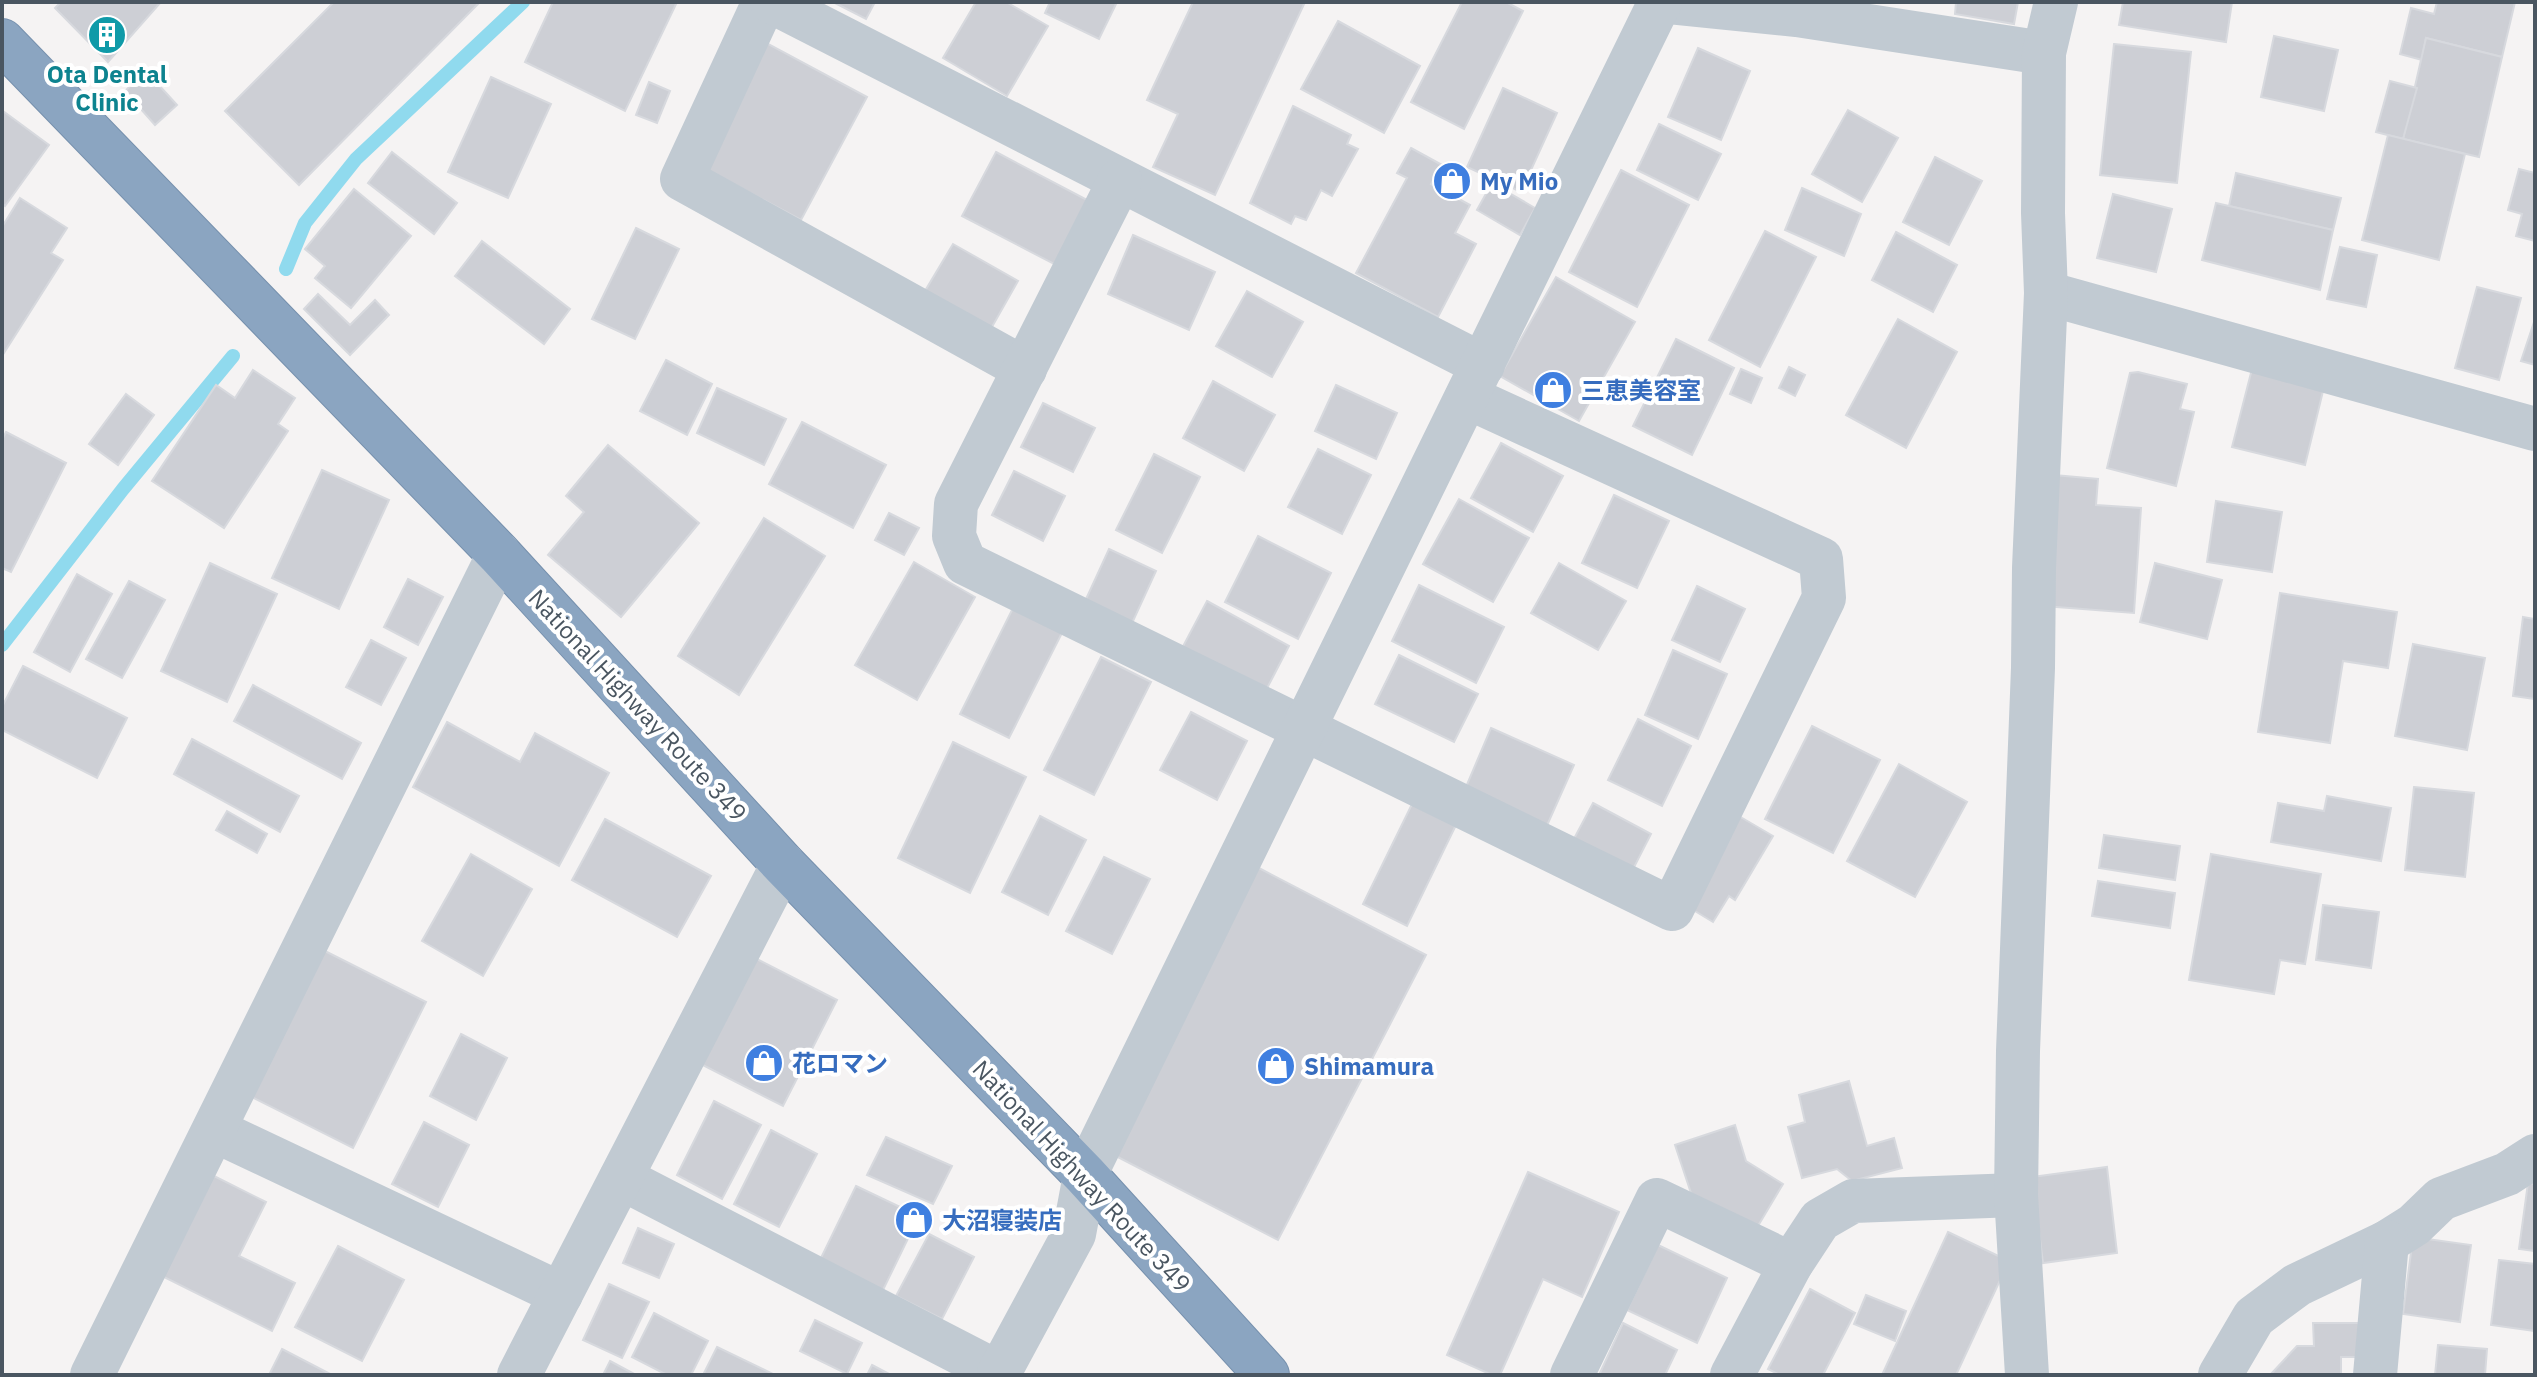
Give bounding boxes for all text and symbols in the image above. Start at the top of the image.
building icon: Ota Dental Clinic [86,14,128,56]
place label: Ota Dental Clinic [47,58,167,118]
shop icon: My Mio [1431,160,1473,202]
place label: My Mio [1480,165,1558,197]
shop icon: 三恵美容室 [1532,369,1574,411]
place label: 三恵美容室 [1581,374,1701,406]
street label: National Highway Route 349 [522,582,754,828]
shop icon: 花ロマン [743,1042,785,1084]
shop icon: Shimamura [1255,1045,1297,1087]
place label: 花ロマン [792,1047,888,1079]
place label: Shimamura [1304,1050,1434,1082]
street label: National Highway Route 349 [966,1053,1198,1299]
shop icon: 大沼寝装店 [893,1199,935,1241]
place label: 大沼寝装店 [942,1204,1062,1236]

